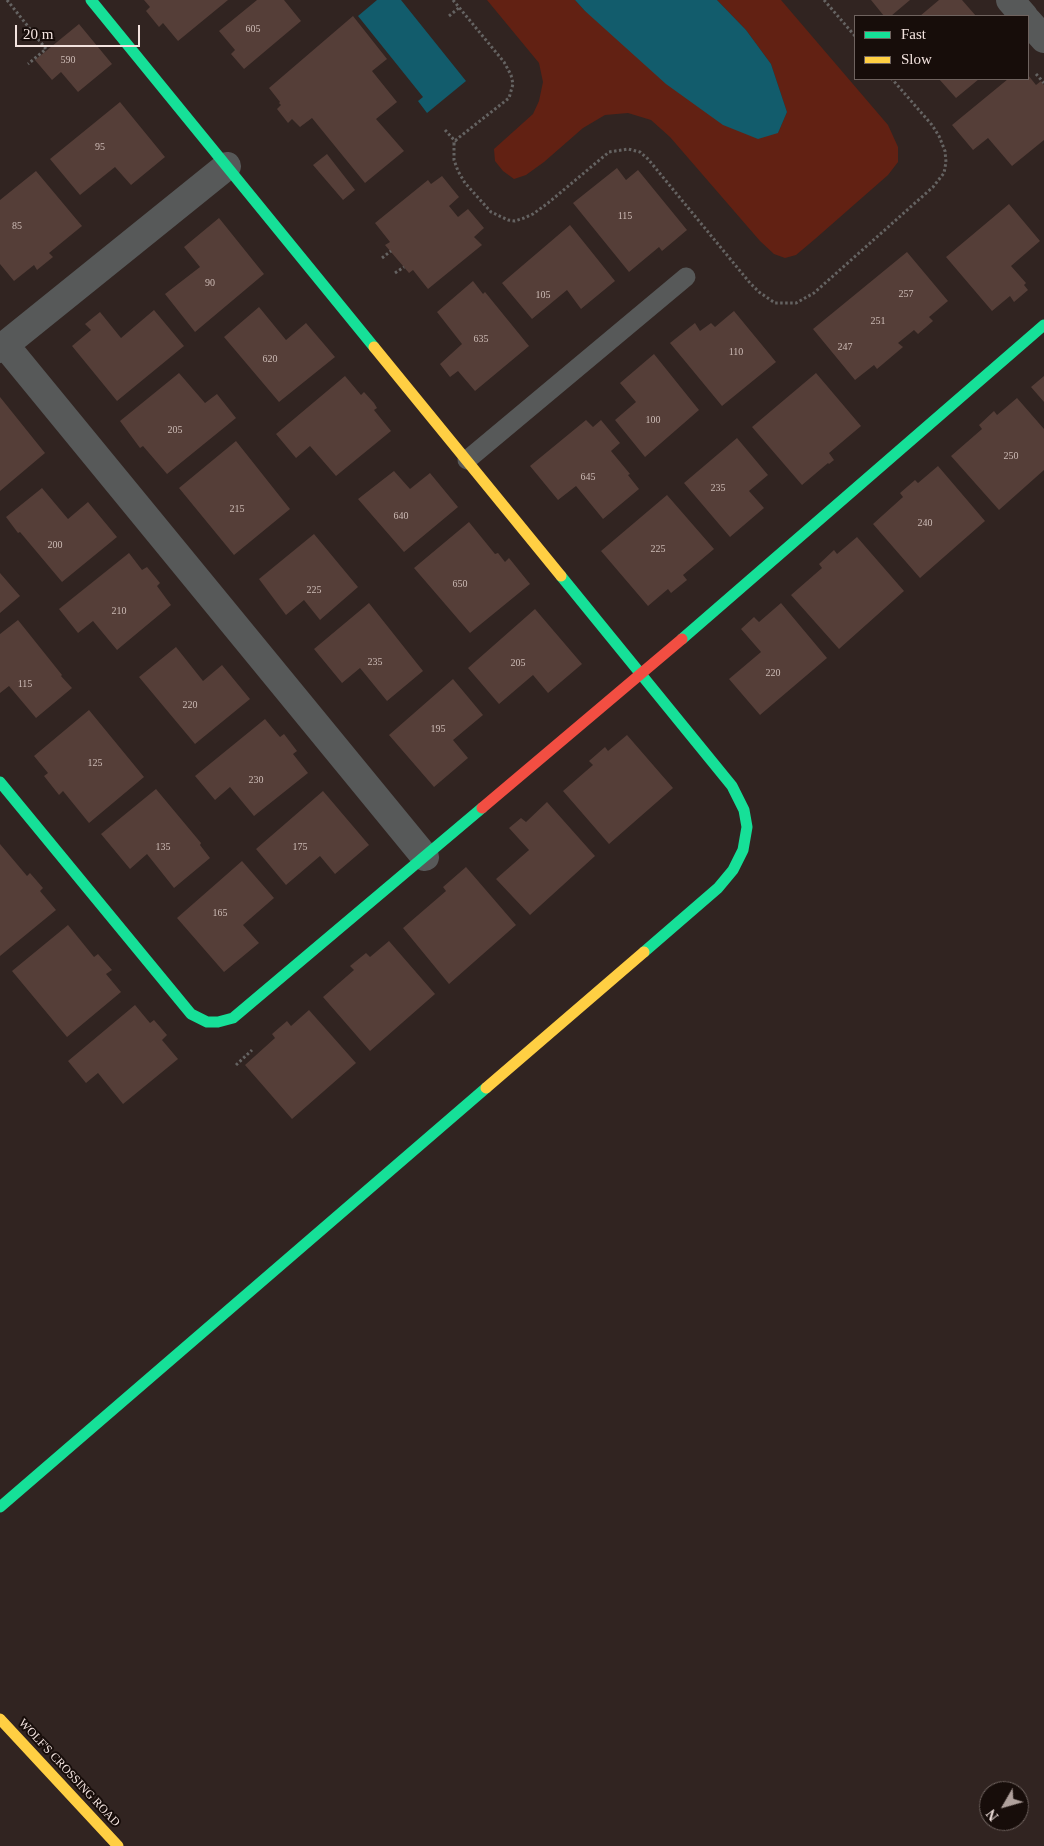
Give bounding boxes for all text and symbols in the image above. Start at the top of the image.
scale bar [18,15,142,47]
legend [854,15,1029,80]
house number: 605 [246,23,260,35]
text: 20 m [23,26,53,42]
text: Fast [901,26,926,42]
text: Slow [901,51,932,67]
house number: 590 [60,54,76,66]
house number: 95 [95,141,105,153]
house number: 115 [618,210,632,222]
house number: 85 [12,220,22,232]
house number: 90 [205,277,215,289]
house number: 257 [898,288,914,300]
house number: 105 [536,289,550,301]
house number: 251 [870,315,886,327]
house number: 635 [474,333,488,345]
house number: 247 [838,341,852,353]
house number: 110 [729,346,743,358]
house number: 620 [262,353,278,365]
house number: 100 [646,414,660,426]
house number: 205 [168,424,182,436]
house number: 250 [1004,450,1018,462]
house number: 645 [580,471,596,483]
house number: 235 [710,482,726,494]
house number: 215 [230,503,244,515]
house number: 640 [394,510,408,522]
house number: 240 [918,517,932,529]
house number: 200 [48,539,62,551]
house number: 225 [650,543,666,555]
house number: 650 [452,578,468,590]
house number: 225 [306,584,322,596]
house number: 210 [112,605,126,617]
house number: 235 [368,656,382,668]
house number: 205 [510,657,526,669]
house number: 220 [766,667,780,679]
house number: 115 [18,678,32,690]
house number: 220 [182,699,198,711]
house number: 195 [430,723,446,735]
house number: 125 [88,757,102,769]
house number: 230 [248,774,264,786]
house number: 135 [156,841,170,853]
house number: 175 [292,841,308,853]
house number: 165 [212,907,228,919]
street label: WOLF'S CROSSING ROAD [15,1716,123,1830]
north arrow [979,1781,1029,1831]
text: N [984,1806,1002,1824]

